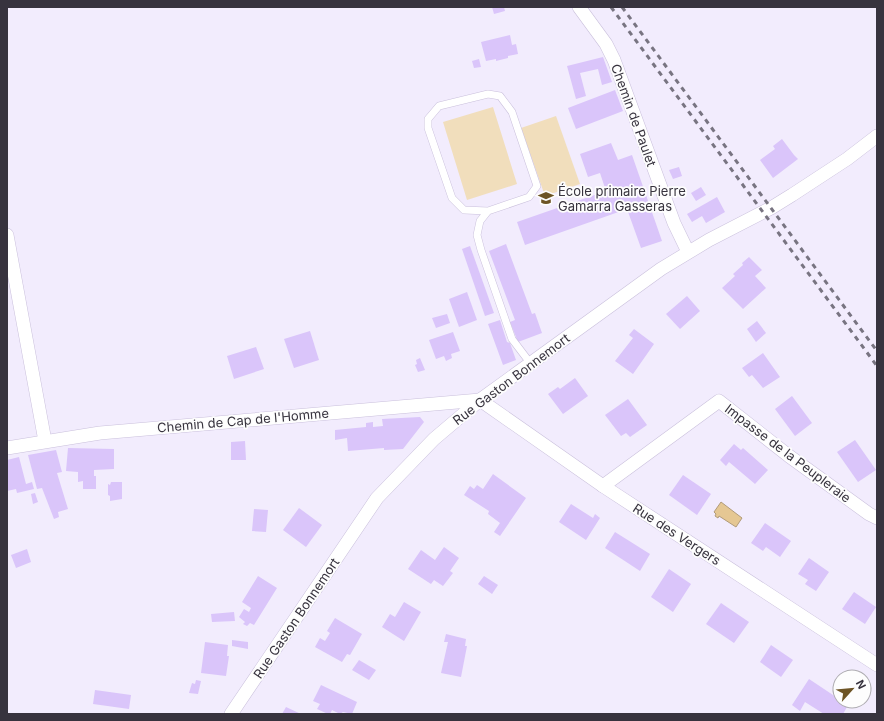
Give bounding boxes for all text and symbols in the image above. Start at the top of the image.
street label: Chemin de Paulet [608,61,660,169]
place label: École primaire Pierre Gamarra Gasseras [558,183,686,214]
school or university icon: École primaire Pierre Gamarra Gasseras [537,189,555,207]
street label: Rue Gaston Bonnemort [449,330,573,428]
street label: Impasse de la Peupleraie [722,400,854,506]
street label: Chemin de Cap de l'Homme [156,405,330,435]
street label: Rue des Vergers [630,500,724,568]
street label: Rue Gaston Bonnemort [250,555,342,681]
north arrow [832,669,872,709]
text: N [853,678,869,691]

